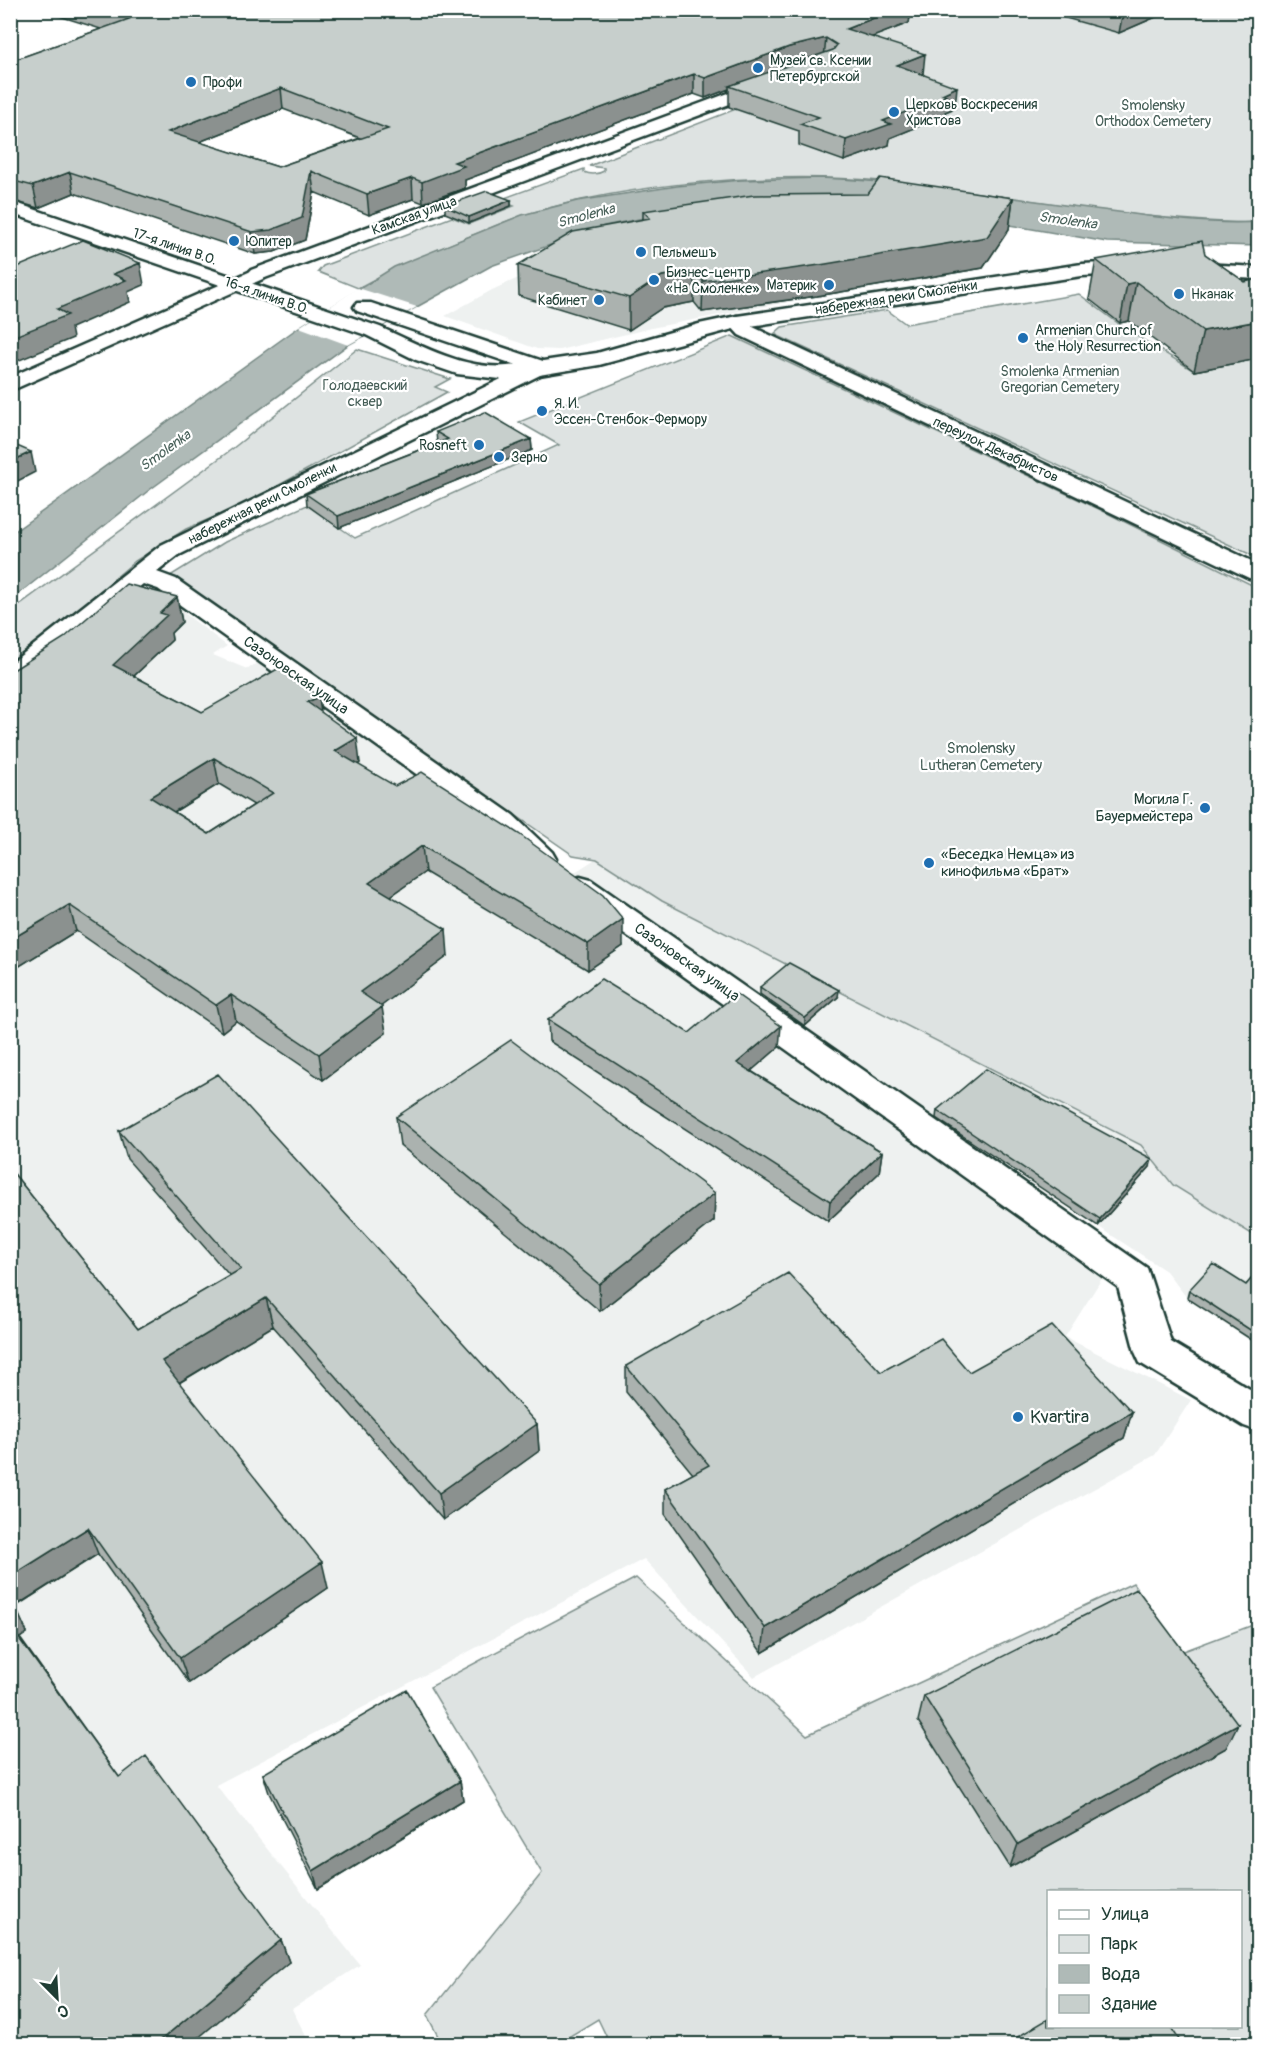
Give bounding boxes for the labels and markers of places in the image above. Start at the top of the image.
place label: Музей св. Ксении Петербургской [770,52,871,85]
marker: Музей св. Ксении Петербургской [751,61,765,75]
place label: Профи [203,74,242,91]
marker: Профи [184,75,198,89]
place label: Церковь Воскресения Христова [906,96,1038,129]
marker: Церковь Воскресения Христова [887,105,901,119]
place label: Юпитер [246,233,292,250]
marker: Юпитер [227,234,241,248]
place label: Пельмешъ [653,244,717,261]
marker: Пельмешъ [634,245,648,259]
place label: Бизнес-центр «На Смоленке» [666,264,759,297]
marker: Бизнес-центр «На Смоленке» [647,273,661,287]
place label: Материк [766,277,817,294]
marker: Материк [822,278,836,292]
place label: Нканак [1191,286,1234,303]
marker: Нканак [1172,287,1186,301]
place label: Кабинет [538,292,587,309]
marker: Кабинет [592,293,606,307]
place label: Armenian Church of the Holy Resurrection [1034,322,1161,355]
marker: Armenian Church of the Holy Resurrection [1016,331,1030,345]
place label: Я. И. Эссен-Стенбок-Фермору [554,395,707,428]
marker: Я. И. Эссен-Стенбок-Фермору [535,404,549,418]
place label: Rosneft [419,437,467,454]
marker: Rosneft [472,438,486,452]
place label: Зерно [511,449,548,466]
marker: Зерно [492,450,506,464]
place label: Могила Г. Бауермейстера [1095,790,1193,826]
marker: Могила Г. Бауермейстера [1198,801,1212,815]
place label: «Беседка Немца» из кинофильма «Брат» [941,845,1075,881]
marker: «Беседка Немца» из кинофильма «Брат» [922,856,936,870]
place label: Kvartira [1030,1406,1089,1429]
marker: Kvartira [1011,1410,1025,1424]

